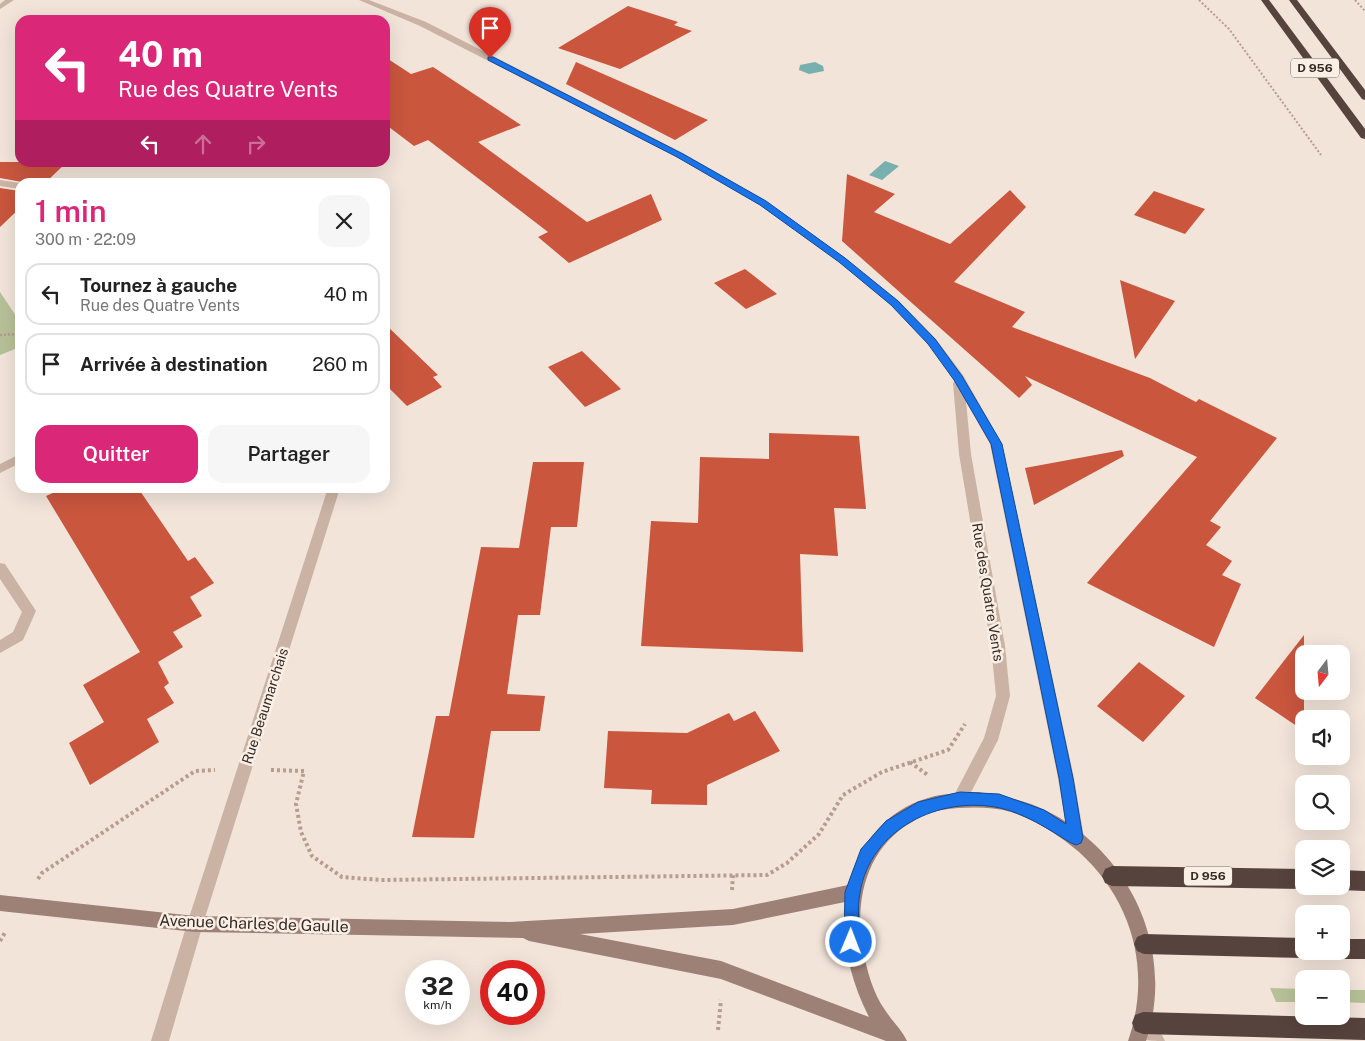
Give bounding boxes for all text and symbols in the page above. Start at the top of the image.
pin [469,7,511,58]
icon: arrive [476,14,504,42]
text: 40 m [118,34,203,75]
icon: left [35,35,100,100]
road number: D 956 [1291,58,1339,78]
text: Rue des Quatre Vents [118,76,338,102]
icon: left [136,130,164,158]
icon: ahead [189,130,217,158]
icon: right [242,130,270,158]
text: 1 min [35,193,106,229]
button: close [318,195,370,247]
text: 300 m · 22:09 [35,230,136,249]
text: Tournez à gauche [80,274,237,296]
icon: left [37,280,65,308]
text: 40 m [323,283,368,305]
text: Rue des Quatre Vents [80,296,240,315]
icon: arrive [37,350,65,378]
text: Arrivée à destination [80,353,268,375]
text: 260 m [312,353,368,375]
button: Quitter [35,425,198,483]
button: Partager [208,425,370,483]
street label: Rue des Quatre Vents [969,522,1007,662]
north arrow [1295,645,1350,700]
map controls [1295,645,1350,1025]
street label: Rue Beaumarchais [239,646,291,766]
button: sound [1295,710,1350,765]
button: search [1295,775,1350,830]
button: layers [1295,840,1350,895]
road number: D 956 [1184,866,1232,886]
button: + [1295,905,1350,960]
street label: Avenue Charles de Gaulle [159,911,349,936]
position arrow [824,915,876,967]
speed limit sign: 40 [480,960,545,1025]
button: − [1295,970,1350,1025]
text: 32 [421,971,454,1001]
text: km/h [423,998,452,1012]

